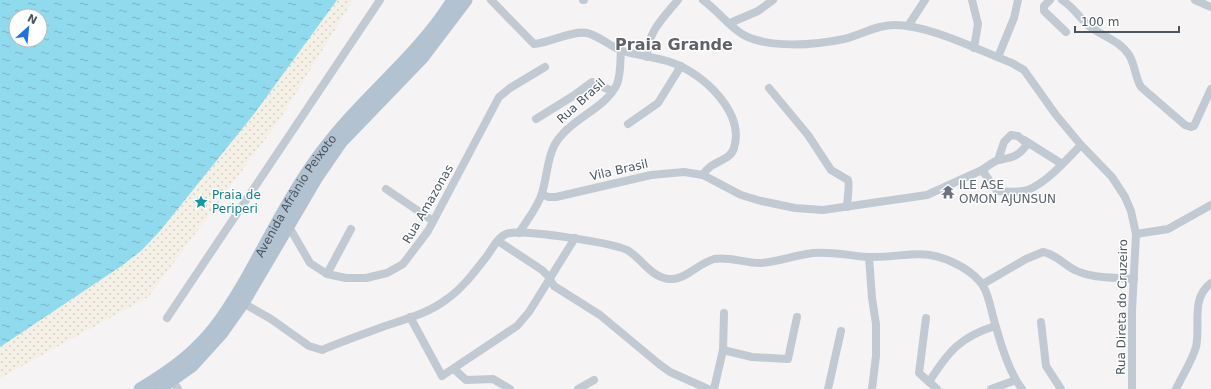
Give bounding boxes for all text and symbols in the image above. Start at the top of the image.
north arrow [8,8,48,48]
scale bar [1075,8,1179,34]
text: N [25,12,39,27]
text: 100 m [1081,15,1119,29]
district label: Praia Grande [615,35,733,54]
street label: Rua Brasil [554,76,608,126]
street label: Avenida Afrânio Peixoto [253,132,339,260]
street label: Vila Brasil [589,157,649,183]
street label: Rua Amazonas [400,162,456,246]
place label: ILE ASE OMON AJUNSUN [959,178,1056,206]
temple icon: ILE ASE OMON AJUNSUN [940,184,956,200]
place label: Praia de Periperi [212,188,261,216]
place icon: Praia de Periperi [193,194,209,210]
street label: Rua Direta do Cruzeiro [1114,239,1130,375]

